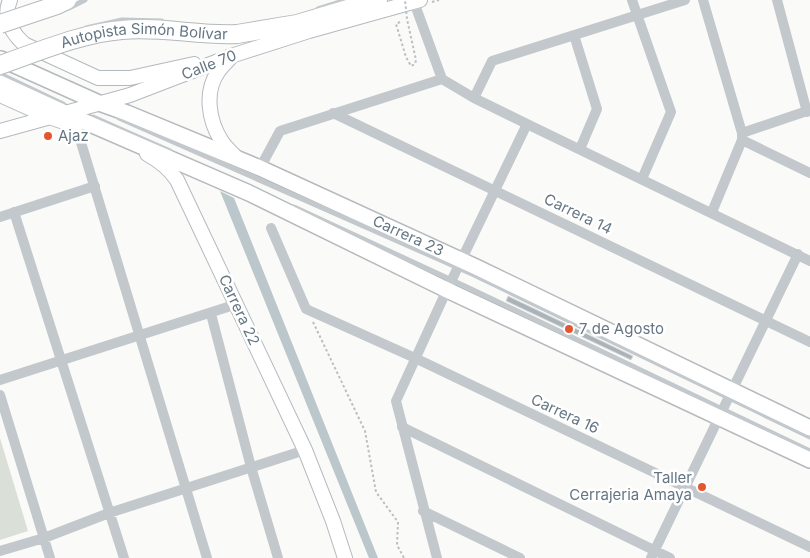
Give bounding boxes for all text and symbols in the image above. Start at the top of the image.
street label: Autopista Simón Bolívar [58,19,228,52]
street label: Calle 70 [179,45,239,84]
place label: Ajaz [58,126,89,145]
marker: Ajaz [42,130,54,142]
street label: Carrera 14 [541,189,615,238]
street label: Carrera 23 [370,211,447,260]
street label: Carrera 22 [215,271,264,348]
place label: 7 de Agosto [579,319,664,338]
marker: 7 de Agosto [563,323,575,335]
street label: Carrera 16 [528,389,602,438]
place label: Taller Cerrajeria Amaya [569,468,692,504]
marker: Taller Cerrajeria Amaya [696,481,708,493]

